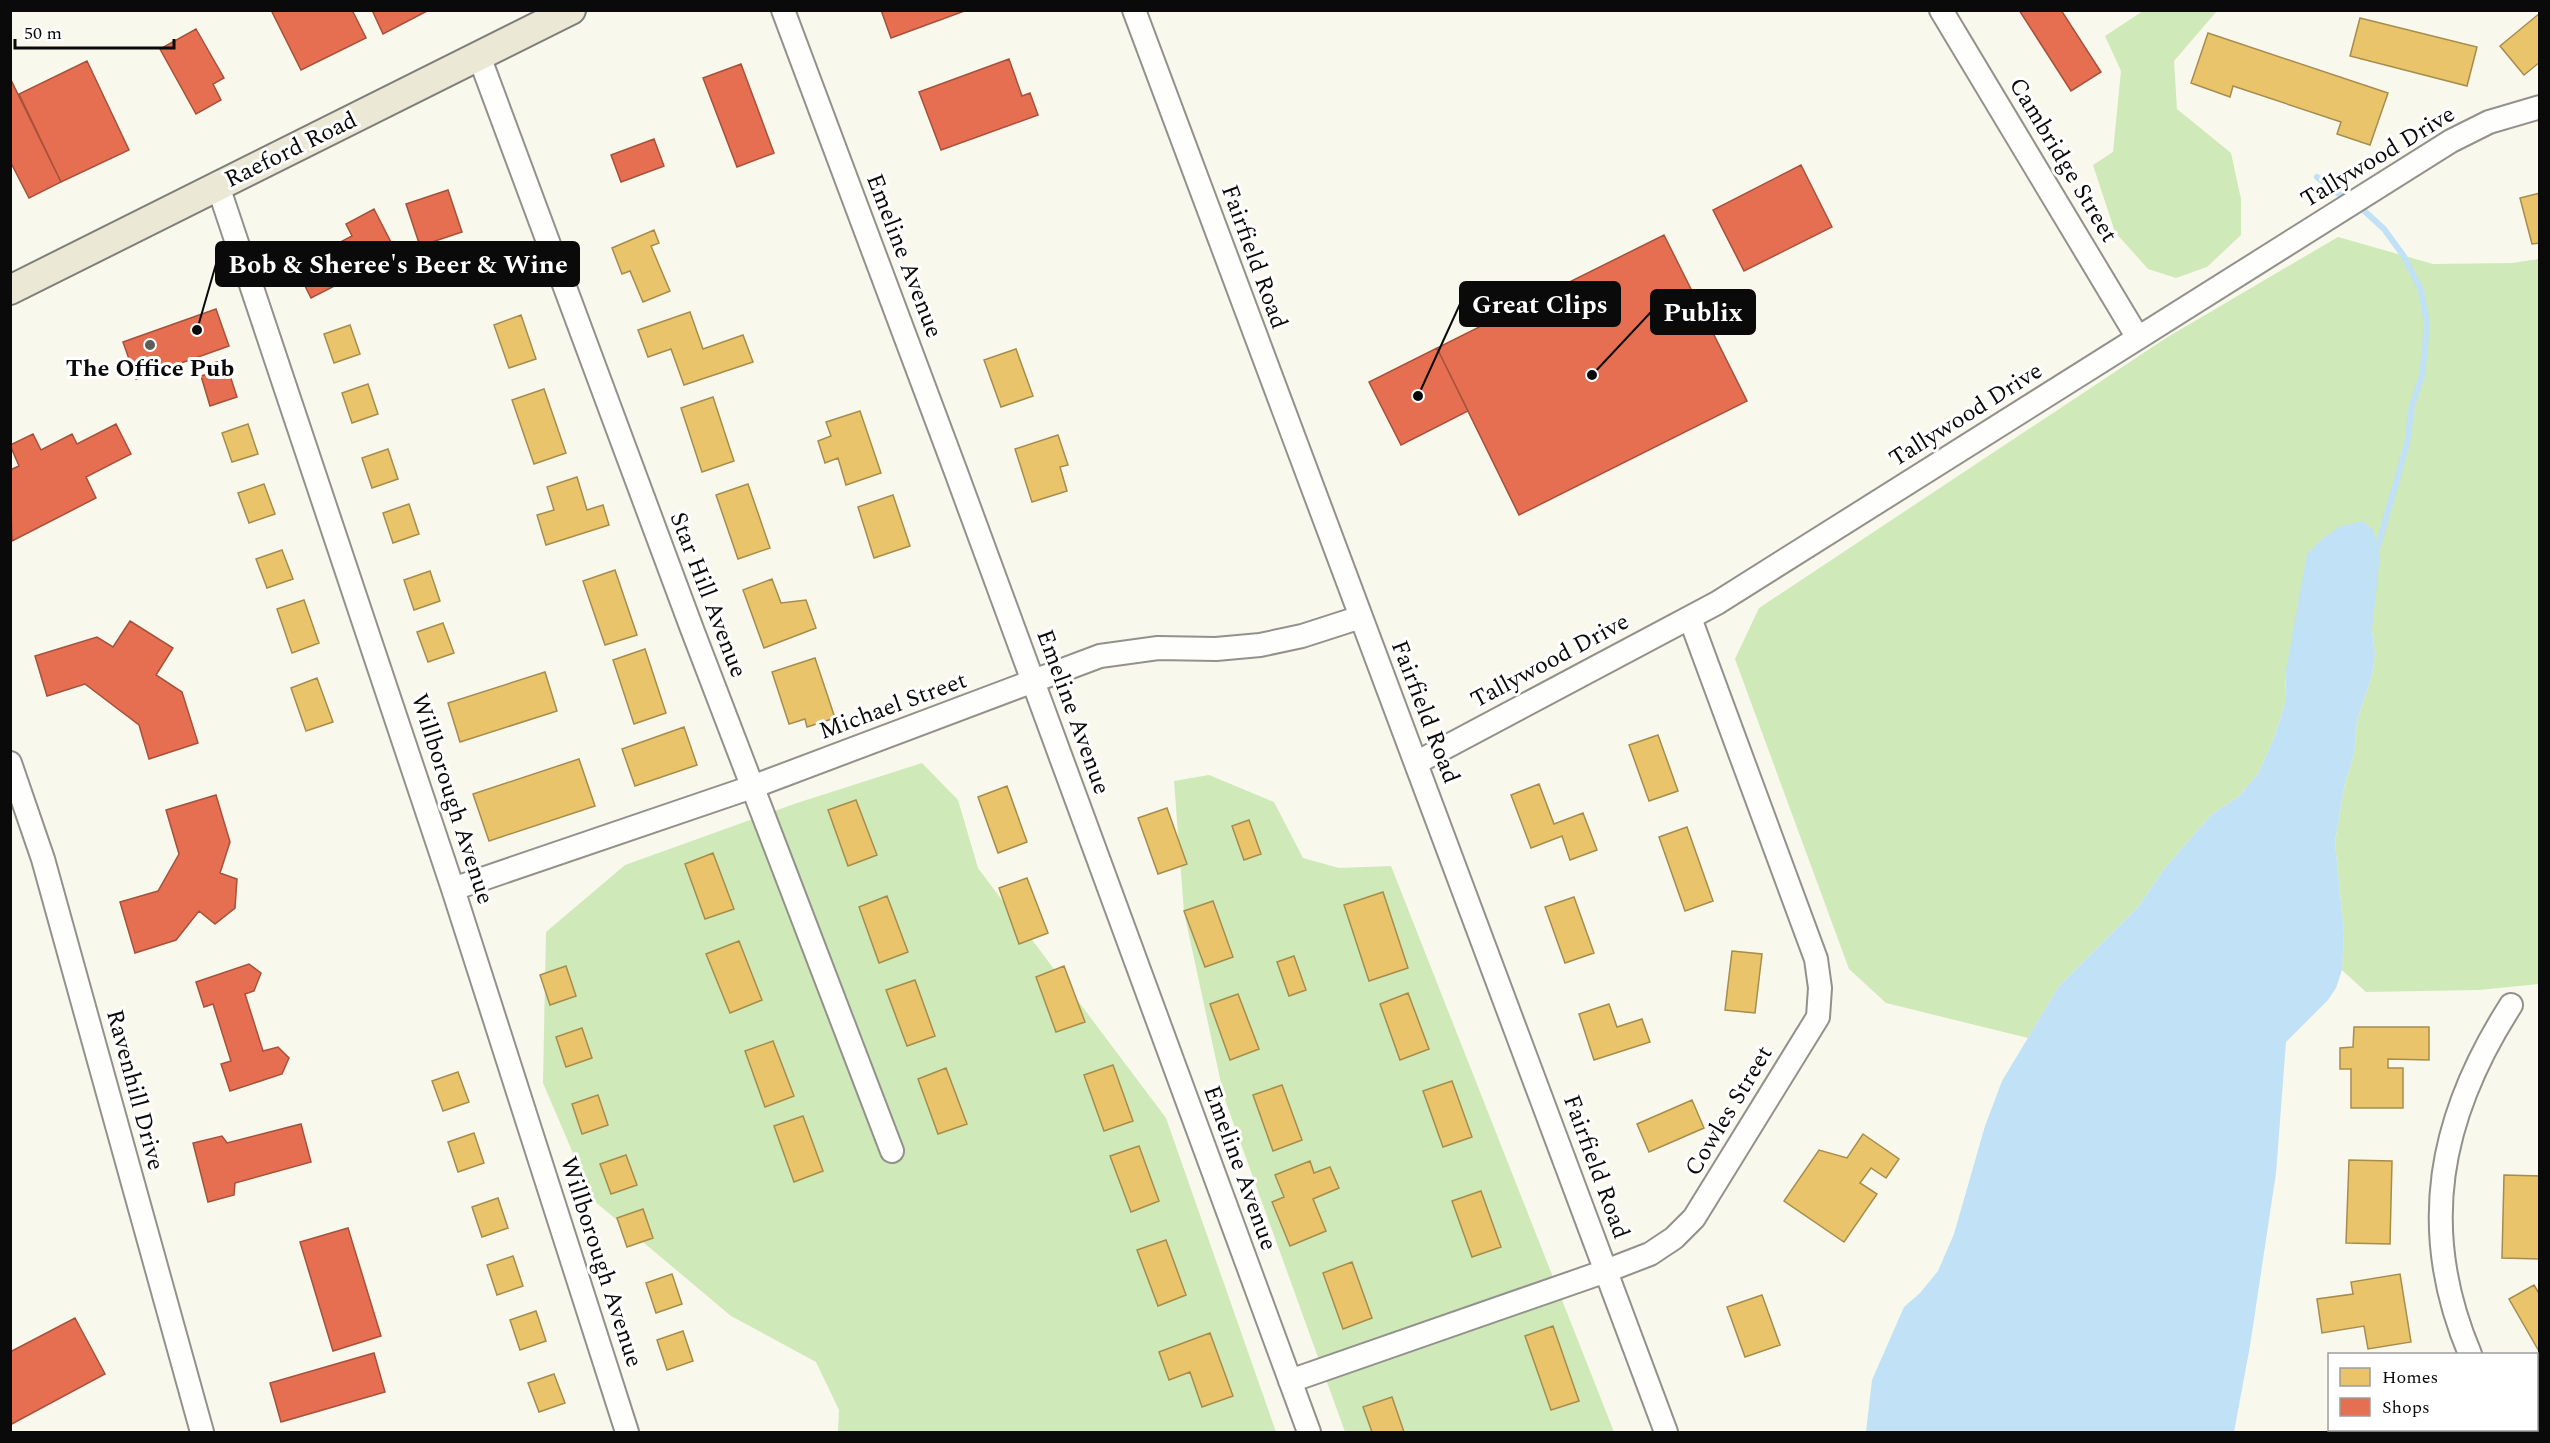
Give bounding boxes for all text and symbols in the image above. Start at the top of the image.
scale bar [15,12,174,50]
text: 50 m [24,20,62,47]
street label: Cambridge Street [1999,71,2127,249]
street label: Tallywood Drive [2294,97,2462,217]
street label: Raeford Road [219,102,363,198]
street label: Emeline Avenue [856,169,952,343]
street label: Fairfield Road [1211,180,1297,334]
callout: Bob & Sheree's Beer & Wine [216,242,579,286]
text: Bob & Sheree's Beer & Wine [228,245,568,285]
callout: Great Clips [1460,282,1620,326]
text: Great Clips [1472,285,1608,325]
callout: Publix [1651,290,1755,334]
text: Publix [1663,293,1743,333]
marker: The Office Pub [143,338,157,352]
place label: The Office Pub [66,351,234,387]
street label: Tallywood Drive [1882,353,2050,477]
street label: Star Hill Avenue [660,507,756,683]
street label: Tallywood Drive [1464,604,1636,718]
street label: Emeline Avenue [1026,624,1120,800]
street label: Fairfield Road [1381,635,1469,789]
street label: Michael Street [814,663,972,749]
street label: Willborough Avenue [401,689,503,909]
street label: Ravenhill Drive [96,1006,174,1174]
street label: Cowles Street [1676,1039,1782,1183]
street label: Emeline Avenue [1193,1080,1287,1256]
street label: Fairfield Road [1553,1090,1639,1244]
street label: Willborough Avenue [550,1152,652,1372]
legend [2328,1353,2538,1431]
text: Homes [2382,1364,2438,1391]
text: Shops [2382,1394,2430,1421]

